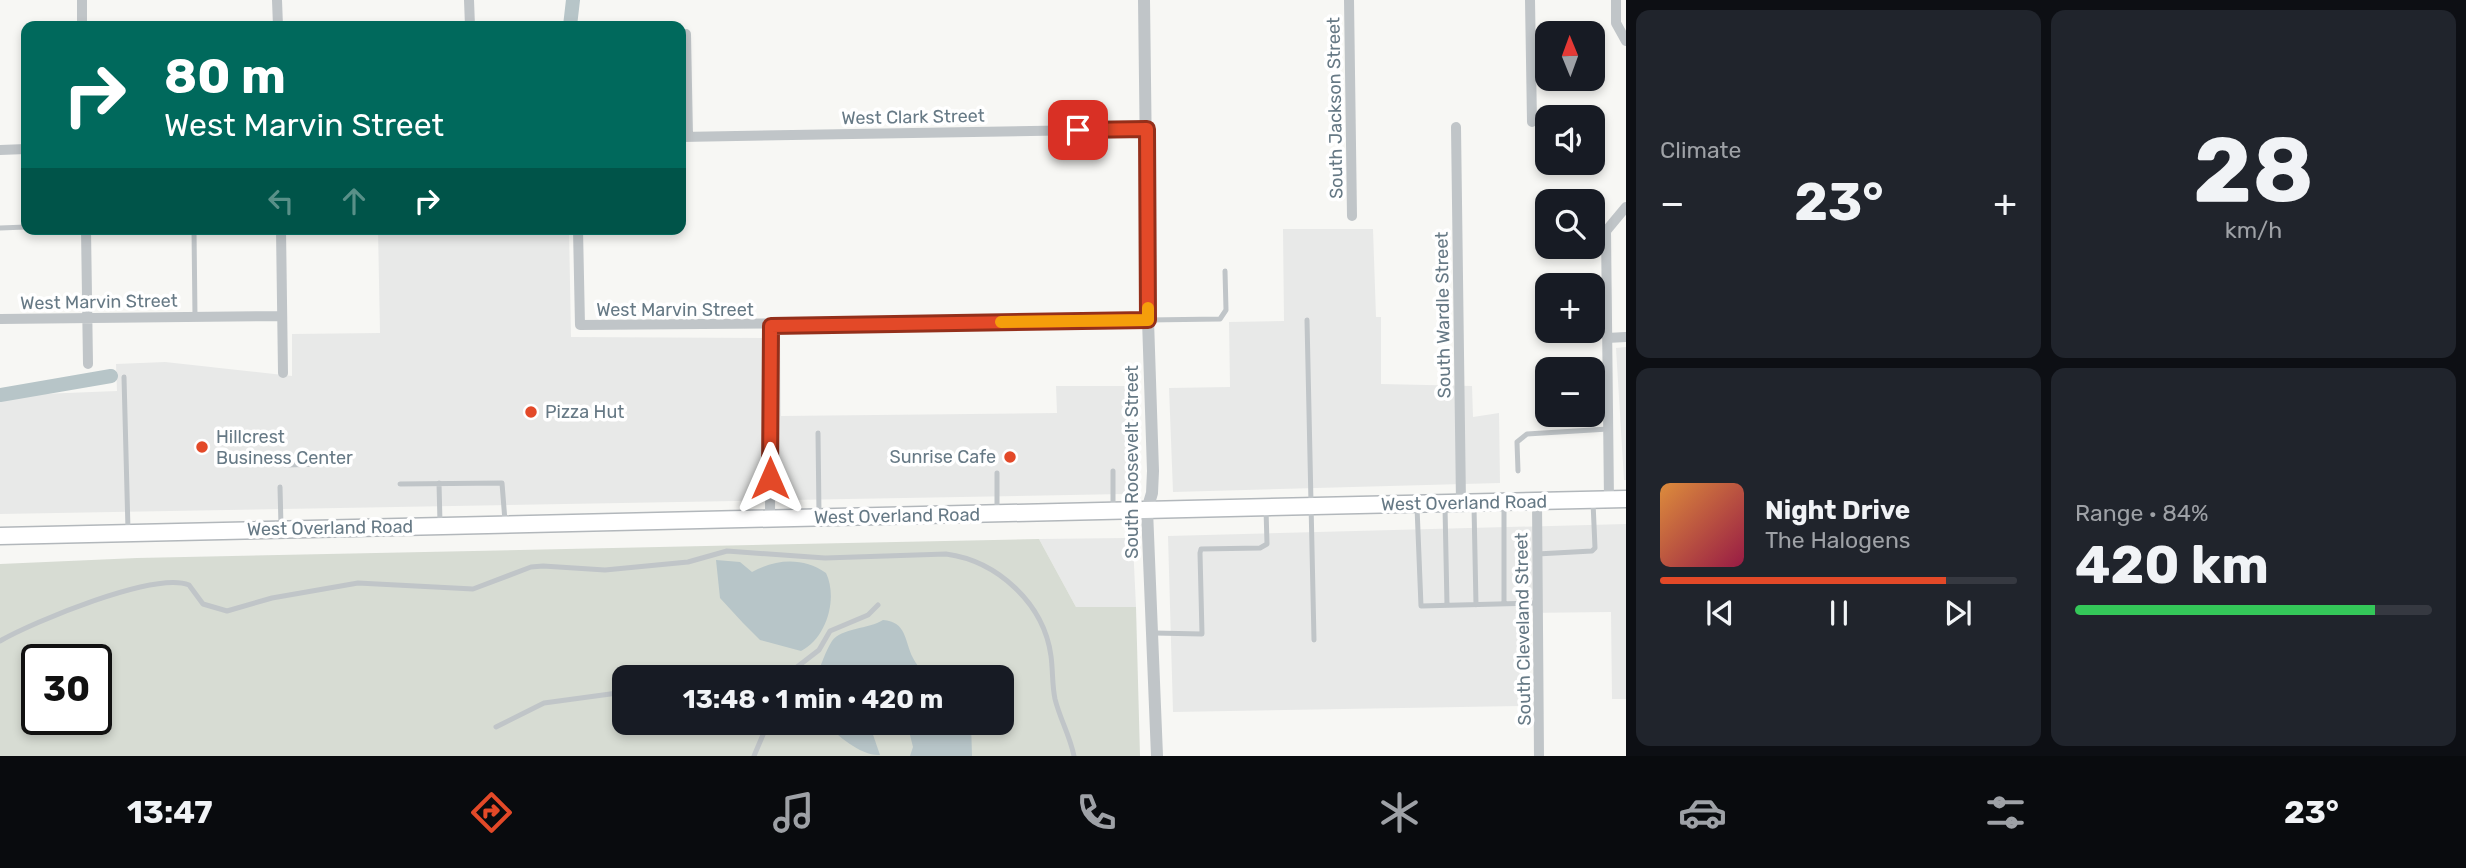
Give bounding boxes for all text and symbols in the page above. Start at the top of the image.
street label: South Jackson Street [1322,17,1348,199]
north arrow [1535,21,1605,91]
map controls [1535,21,1605,427]
text: 80 m [164,47,286,105]
icon: right [49,49,140,140]
pin [1048,100,1108,160]
street label: West Clark Street [841,105,985,129]
button: sound [1535,105,1605,175]
text: West Marvin Street [164,106,444,144]
icon: arrive [1059,111,1097,149]
text: 28 [2193,116,2314,224]
text: Climate [1660,136,1741,164]
text: 23° [1794,171,1884,233]
text: − [1660,180,1685,226]
text: + [1993,180,2017,226]
icon: left [262,182,300,220]
icon: ahead [335,182,373,220]
icon: right [408,182,446,220]
button: search [1535,189,1605,259]
text: km/h [2225,216,2282,244]
street label: South Wardle Street [1431,231,1455,399]
button: + [1535,273,1605,343]
street label: West Marvin Street [20,290,178,314]
street label: West Marvin Street [596,299,754,321]
button: − [1535,357,1605,427]
street label: South Roosevelt Street [1121,365,1143,559]
place label: Pizza Hut [545,401,624,423]
marker: Pizza Hut [523,404,539,420]
place label: Hillcrest Business Center [216,426,353,469]
marker: Hillcrest Business Center [194,439,210,455]
position arrow [733,441,807,515]
place label: Sunrise Cafe [890,446,996,468]
marker: Sunrise Cafe [1002,449,1018,465]
street label: West Overland Road [1381,491,1547,515]
text: Night Drive [1765,495,1910,526]
text: Range · 84% [2075,499,2209,527]
street label: West Overland Road [814,504,980,528]
street label: West Overland Road [247,516,413,540]
text: The Halogens [1765,526,1911,554]
street label: South Cleveland Street [1510,532,1536,726]
text: 420 km [2075,534,2269,596]
icon: previous [1701,594,1739,632]
icon: pause [1820,594,1858,632]
icon: next [1939,594,1977,632]
speed limit sign: 30 [21,644,112,735]
text: 13:48 · 1 min · 420 m [683,684,943,715]
icon: directions [467,788,516,837]
icon: music [769,788,818,837]
icon: phone [1072,788,1121,837]
icon: climate [1375,788,1424,837]
icon: car [1678,788,1727,837]
icon: filters [1981,788,2030,837]
text: 13:47 [127,793,213,831]
text: 23° [2284,793,2339,831]

